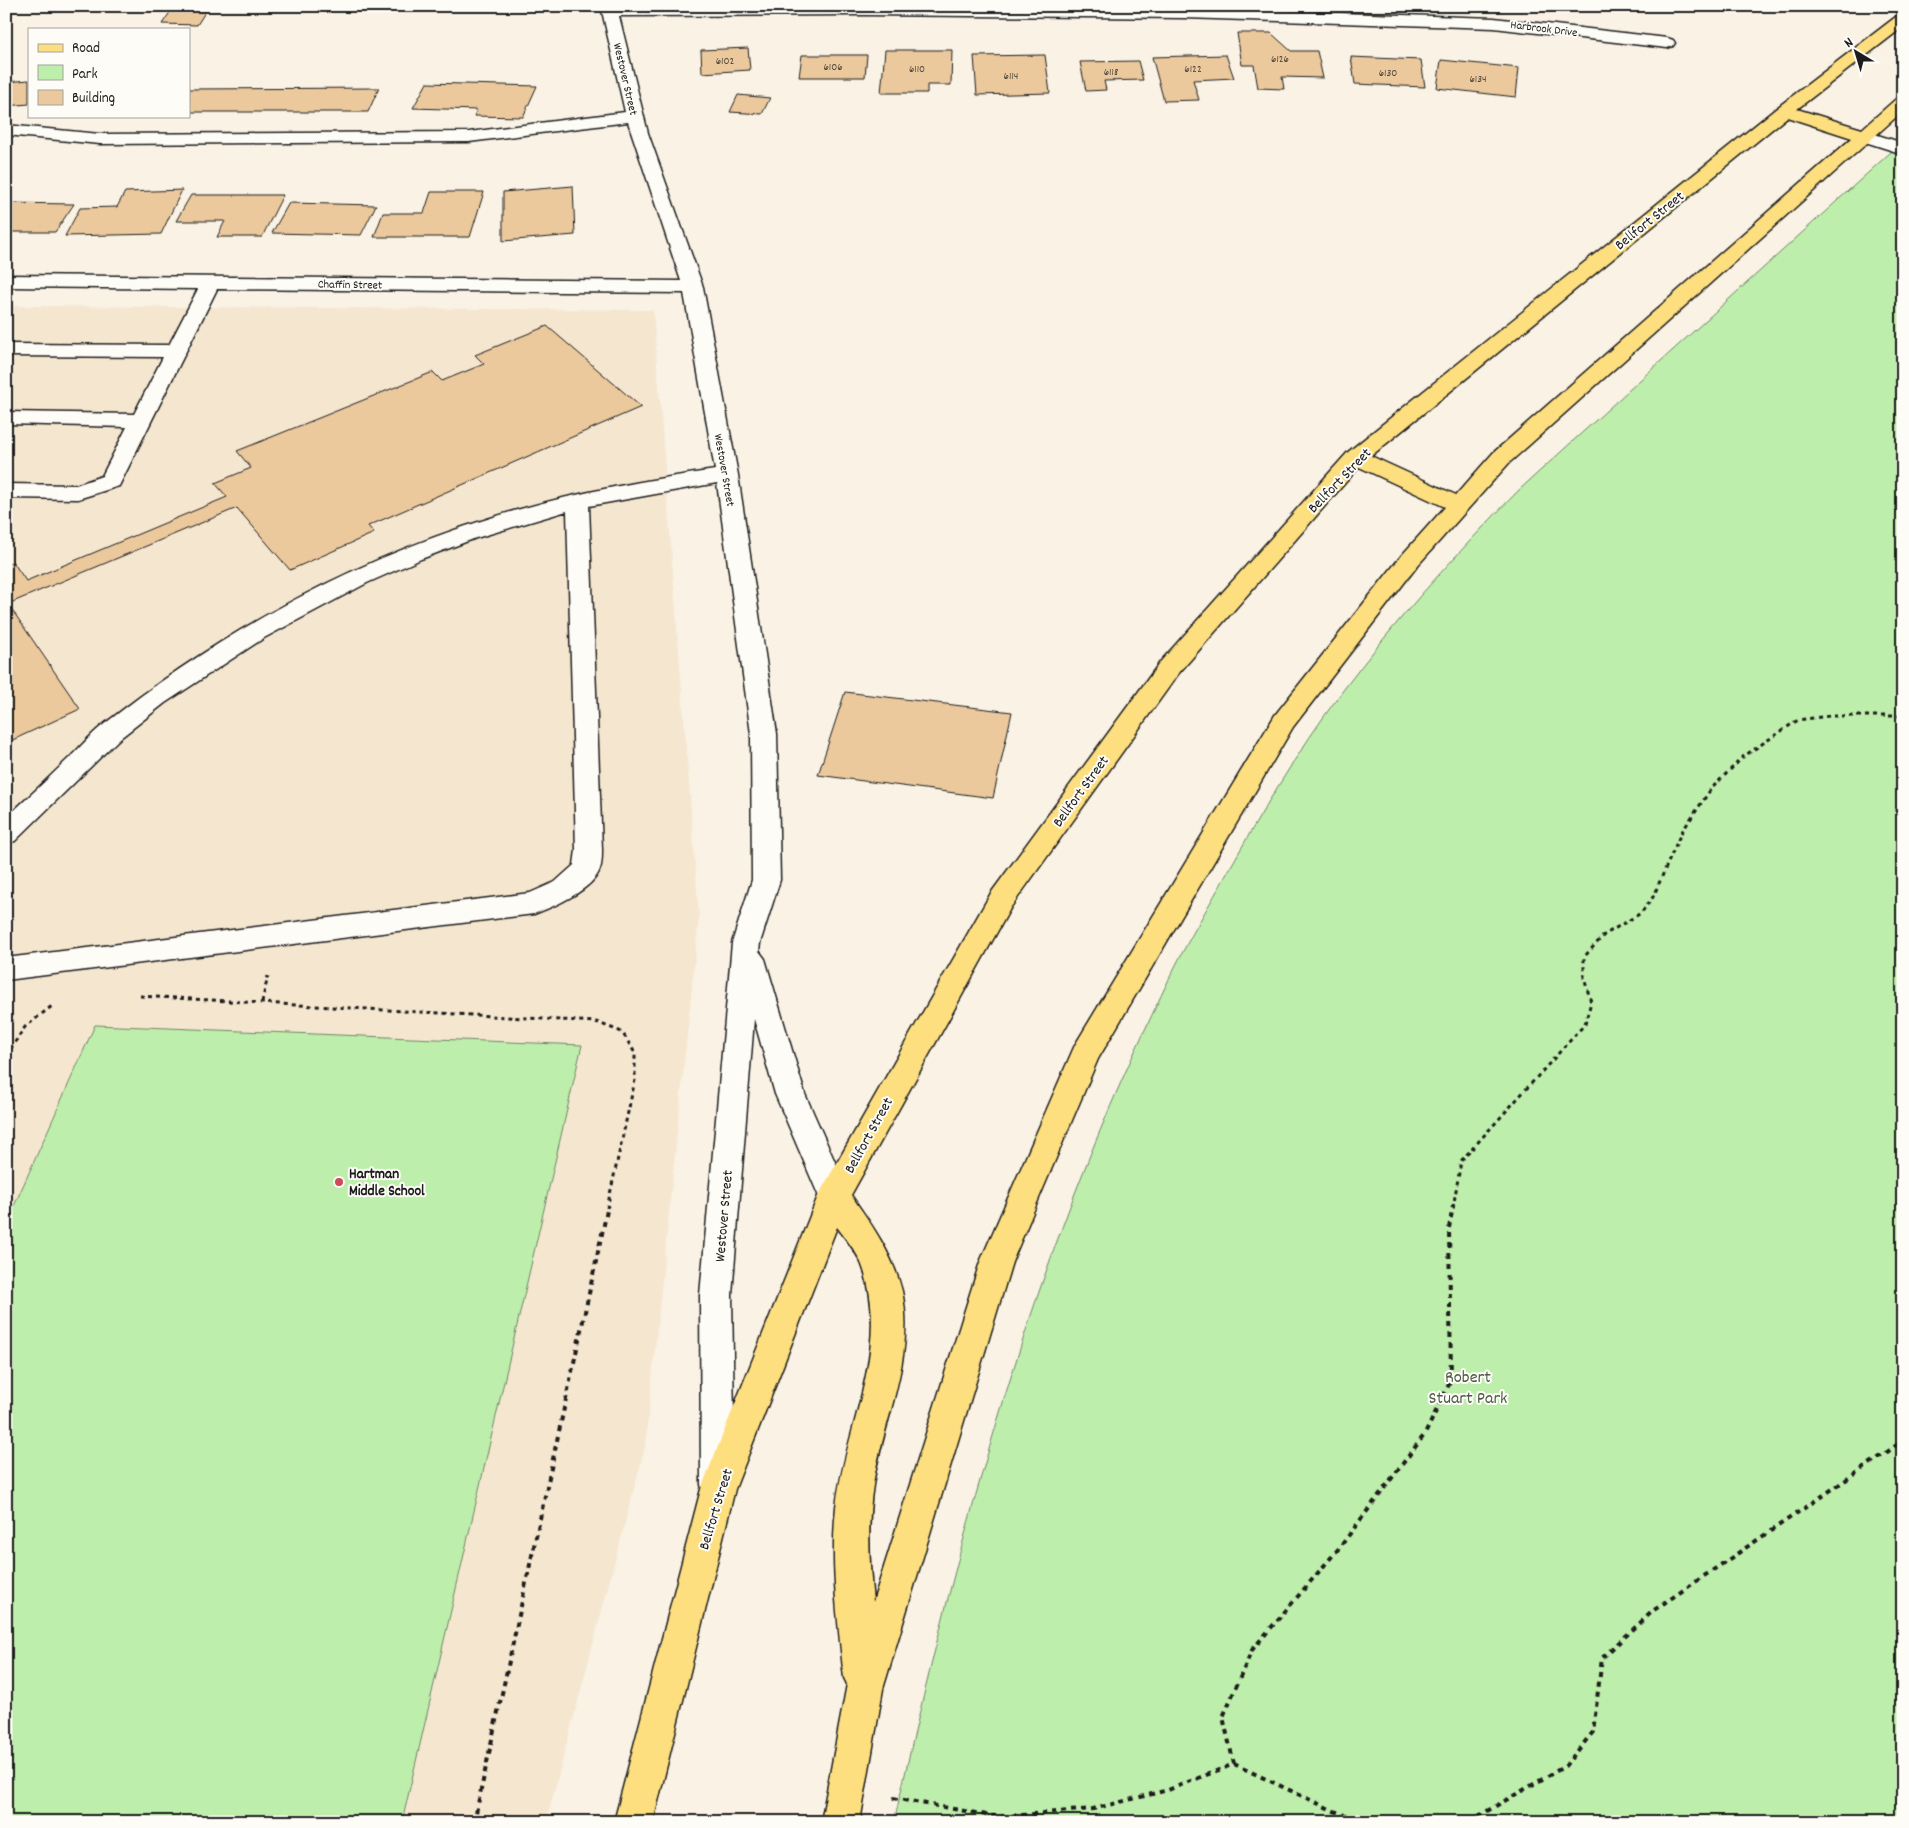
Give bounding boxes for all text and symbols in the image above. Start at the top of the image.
street label: Harbrook Drive [1509,17,1578,42]
legend [28,28,190,118]
north arrow [1832,28,1882,78]
text: N [1840,33,1858,53]
text: Road [72,38,100,60]
street label: Westover Street [608,42,641,118]
house number: 6126 [1271,52,1289,68]
house number: 6102 [716,54,734,70]
house number: 6106 [823,60,843,76]
house number: 6110 [909,62,925,78]
house number: 6122 [1184,62,1202,78]
text: Park [72,64,98,86]
house number: 6118 [1104,65,1118,81]
house number: 6130 [1379,66,1397,82]
house number: 6114 [1004,69,1018,85]
house number: 6134 [1469,72,1487,88]
text: Building [72,88,115,110]
street label: Bellfort Street [1611,186,1690,256]
street label: Chaffin Street [318,276,383,295]
street label: Westover Street [709,433,738,509]
street label: Bellfort Street [1303,443,1378,519]
street label: Bellfort Street [1048,751,1115,833]
street label: Bellfort Street [840,1094,900,1178]
place label: Hartman Middle School [349,1164,425,1203]
street label: Westover Street [710,1169,740,1263]
marker: Hartman Middle School [333,1176,345,1188]
park label: Robert Stuart Park [1429,1366,1507,1412]
street label: Bellfort Street [694,1466,740,1553]

